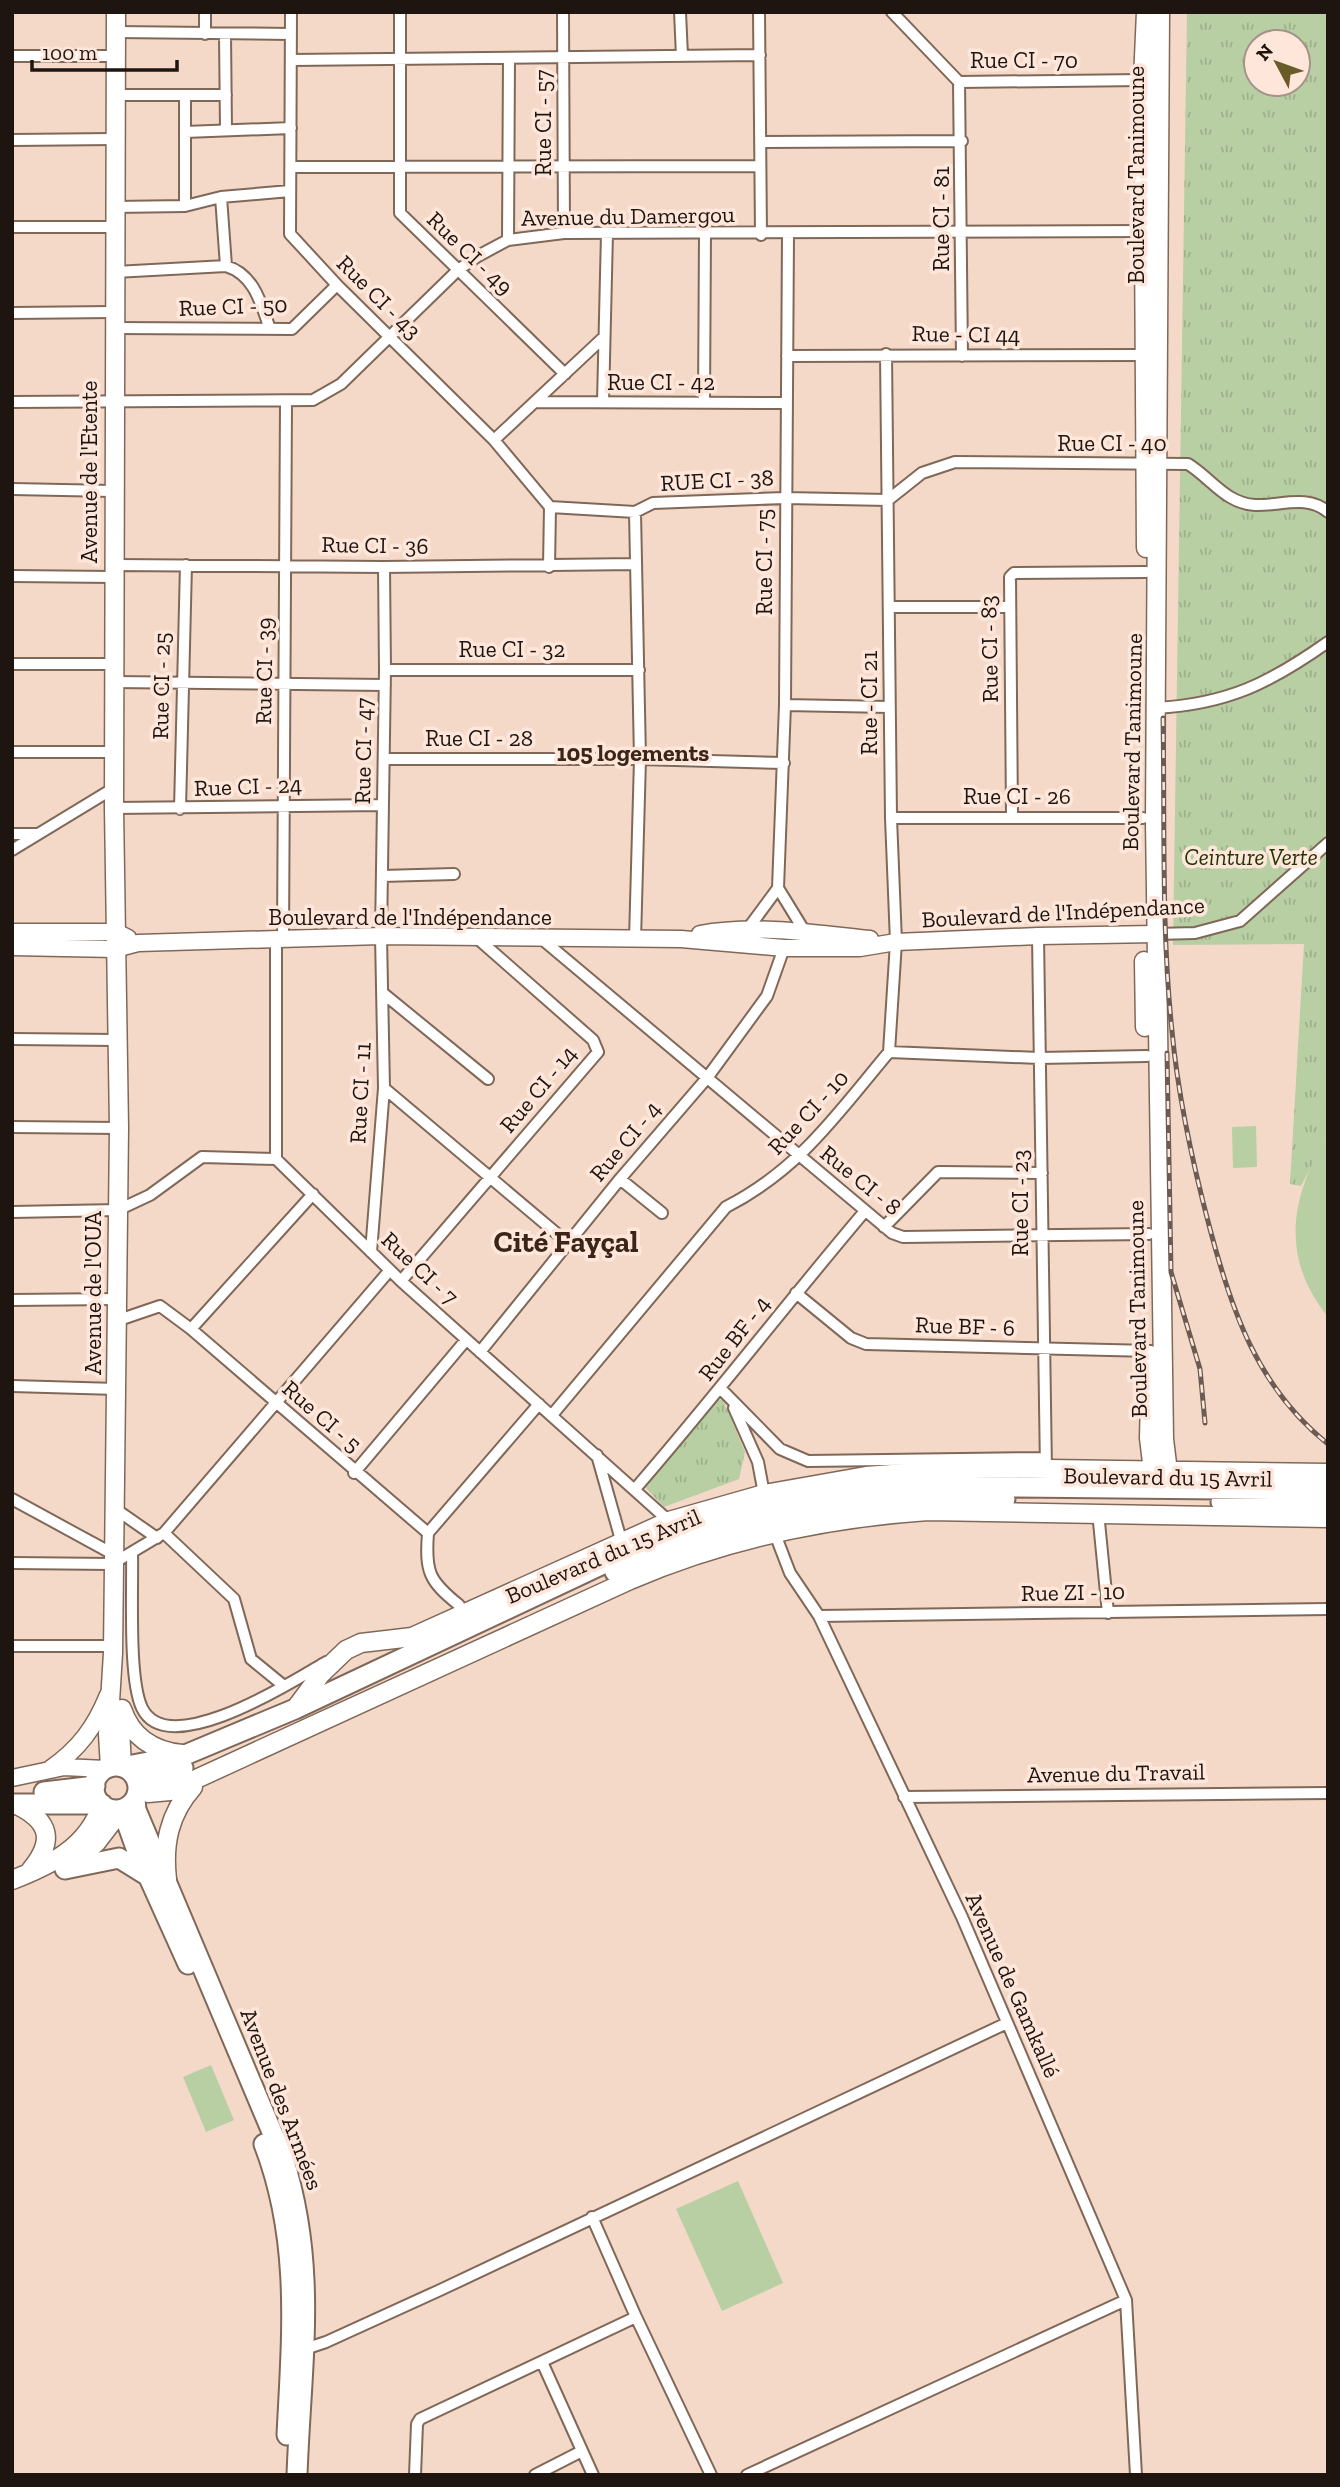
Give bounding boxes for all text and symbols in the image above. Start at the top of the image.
scale bar [32,28,177,72]
north arrow [1242,28,1312,98]
text: N [1251,39,1278,65]
text: 100 m [42,40,97,65]
street label: Rue CI - 70 [970,46,1078,74]
street label: Boulevard Tanimoune [1122,66,1150,284]
street label: Rue CI - 57 [529,70,557,176]
street label: Rue CI - 81 [927,166,955,272]
street label: Avenue du Damergou [521,200,735,232]
street label: Rue CI - 49 [421,205,519,301]
street label: Rue CI - 43 [331,249,427,345]
street label: Rue CI - 50 [178,290,288,322]
street label: Rue - CI 44 [911,319,1021,349]
street label: Rue CI - 42 [607,368,715,396]
street label: Avenue de l'Etente [75,381,103,563]
street label: Rue CI - 40 [1057,429,1167,457]
street label: RUE CI - 38 [660,463,774,497]
street label: Rue CI - 75 [750,509,778,615]
street label: Rue CI - 36 [321,530,429,560]
street label: Rue CI - 83 [974,595,1004,703]
street label: Rue CI - 39 [249,617,279,725]
street label: Rue CI - 25 [146,632,176,740]
street label: Boulevard Tanimoune [1116,633,1148,851]
street label: Rue CI - 32 [459,635,565,663]
street label: Rue - CI 21 [855,651,883,755]
street label: Rue CI - 47 [348,697,378,805]
street label: Rue CI - 28 [425,724,533,752]
district label: 105 logements [557,738,709,767]
street label: Rue CI - 24 [194,770,302,802]
street label: Rue CI - 26 [963,782,1071,810]
park label: Ceinture Verte [1184,843,1318,871]
street label: Boulevard de l'Indépendance [921,891,1205,933]
street label: Boulevard de l'Indépendance [268,903,552,931]
street label: Rue CI - 14 [493,1040,583,1138]
street label: Rue CI - 11 [343,1041,377,1144]
street label: Rue CI - 10 [762,1064,854,1160]
street label: Rue CI - 4 [583,1095,667,1187]
street label: Rue CI - 8 [815,1139,907,1221]
street label: Rue CI - 23 [1006,1150,1034,1256]
street label: Boulevard Tanimoune [1121,1200,1153,1418]
street label: Avenue de l'OUA [79,1210,107,1375]
district label: Cité Fayçal [494,1224,639,1260]
street label: Rue CI - 7 [376,1225,464,1311]
street label: Rue BF - 4 [692,1290,776,1386]
street label: Rue BF - 6 [914,1310,1016,1342]
street label: Rue CI - 5 [277,1374,367,1458]
street label: Boulevard du 15 Avril [1063,1461,1273,1493]
street label: Boulevard du 15 Avril [501,1502,705,1610]
street label: Rue ZI - 10 [1021,1577,1125,1607]
street label: Avenue du Travail [1027,1757,1205,1789]
street label: Avenue de Gamkallé [960,1888,1066,2082]
street label: Avenue des Armées [234,2004,330,2194]

